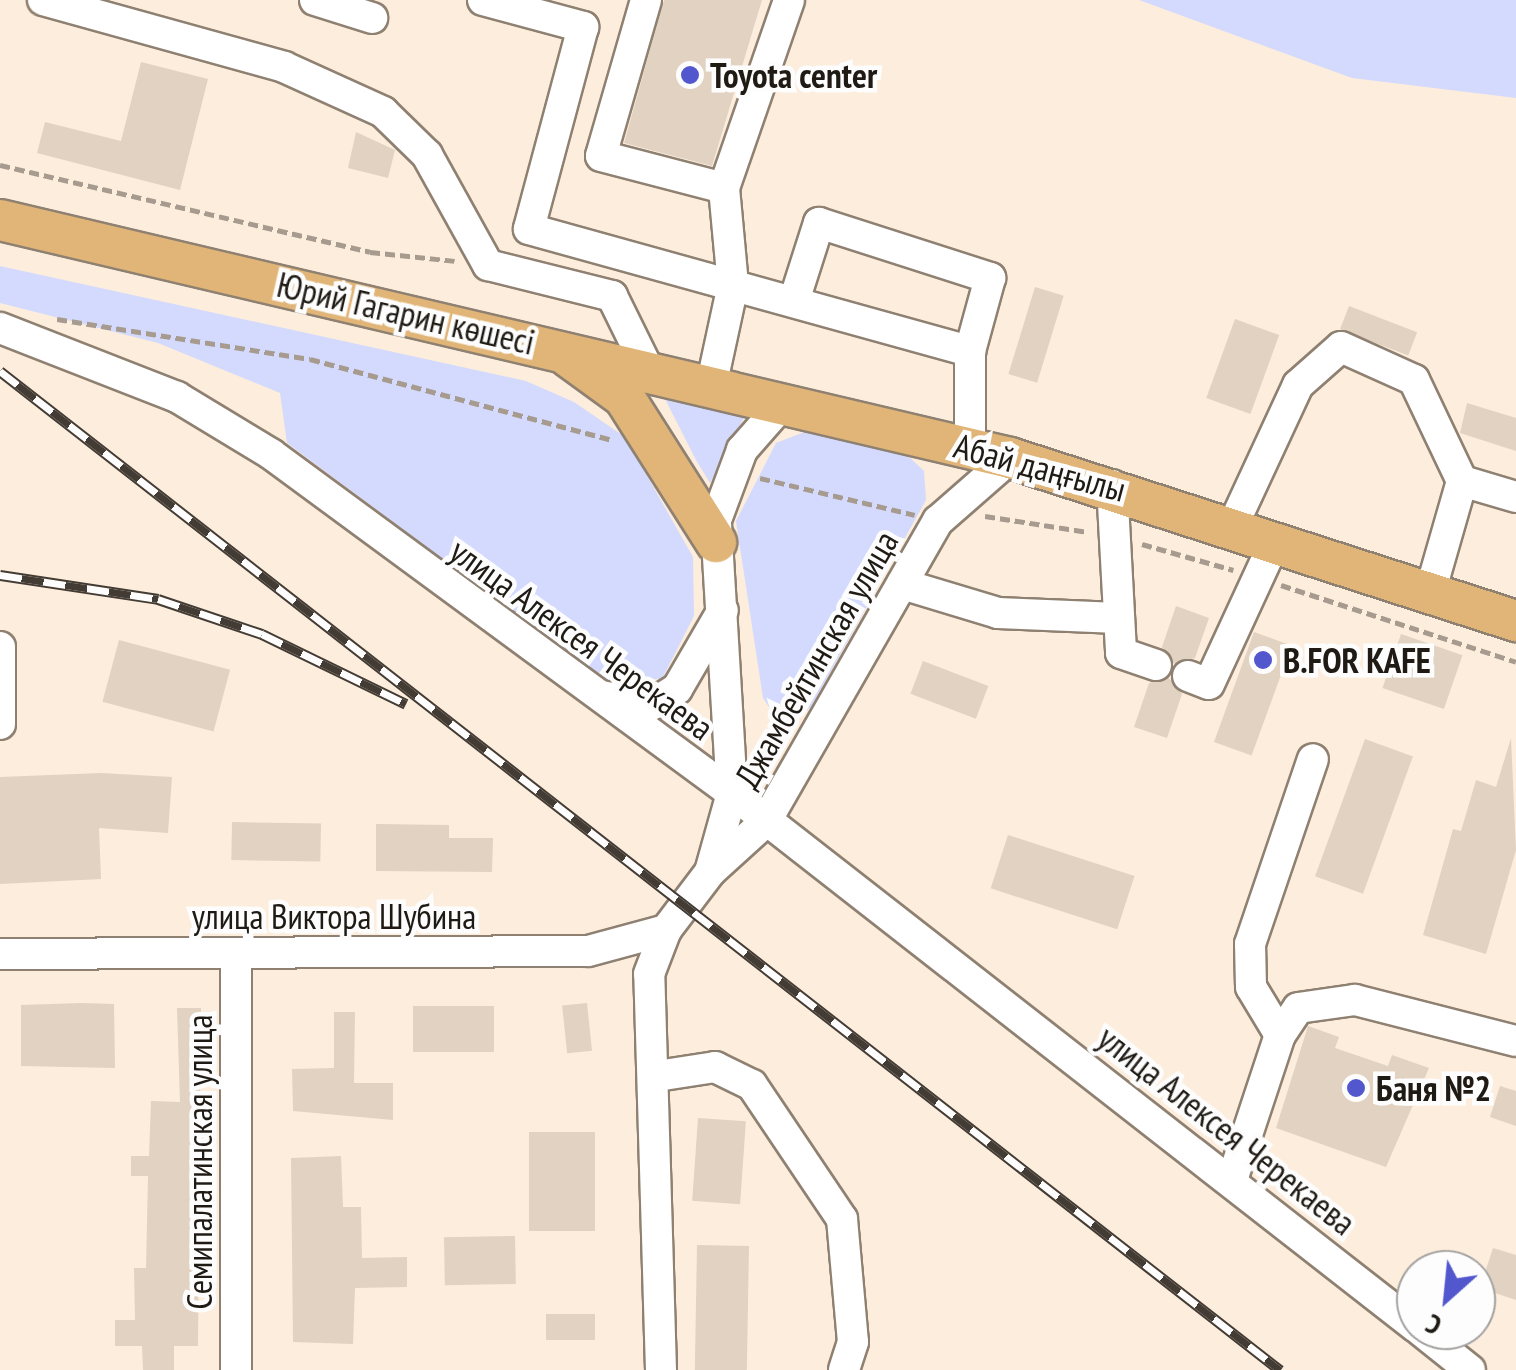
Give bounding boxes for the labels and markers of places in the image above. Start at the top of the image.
place label: Toyota center [710,54,877,96]
marker: Toyota center [679,64,701,86]
place label: B.FOR KAFE [1283,639,1431,681]
marker: B.FOR KAFE [1252,649,1274,671]
place label: Баня №2 [1376,1067,1491,1109]
marker: Баня №2 [1345,1077,1367,1099]

